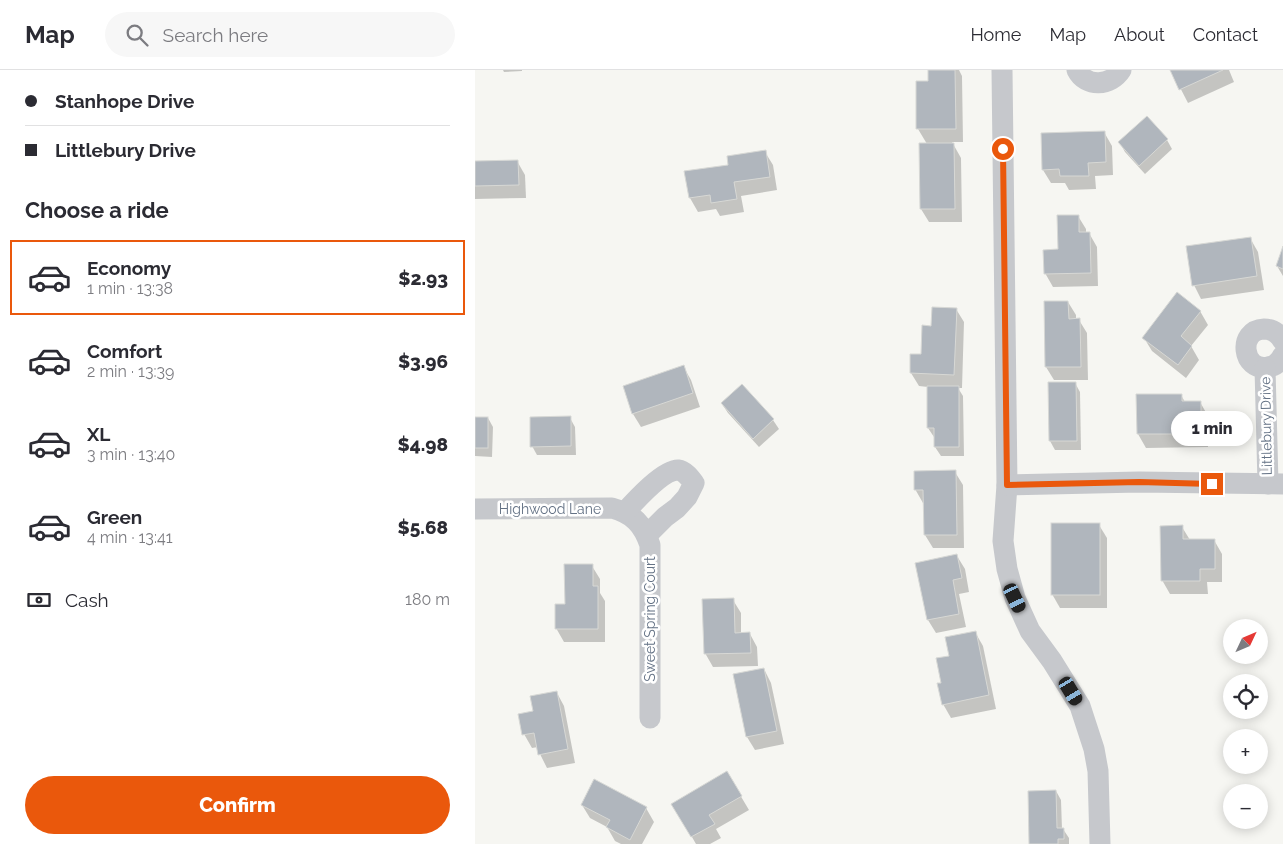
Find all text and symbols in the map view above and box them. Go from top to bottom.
search box [105,12,455,57]
text: Map [25,20,75,49]
icon: search [123,21,151,49]
text: Search here [163,24,268,46]
text: Home [970,24,1021,45]
text: Map [1049,24,1086,45]
text: About [1114,24,1165,45]
text: Contact [1193,24,1258,45]
text: Stanhope Drive [55,90,194,112]
route start [992,138,1014,160]
text: Littlebury Drive [55,139,196,161]
text: Choose a ride [25,197,169,223]
icon: car [27,255,72,300]
text: Economy [87,257,171,279]
text: $2.93 [398,267,448,289]
text: 1 min · 13:38 [87,279,173,298]
icon: car [27,338,72,383]
text: Comfort [87,340,162,362]
text: $3.96 [398,350,448,372]
text: 2 min · 13:39 [87,362,174,381]
street label: Littlebury Drive [1257,377,1275,475]
callout: 1 min [1171,412,1253,446]
text: 1 min [1191,419,1233,438]
icon: car [27,421,72,466]
text: XL [87,423,110,445]
text: $4.98 [398,433,448,455]
text: 3 min · 13:40 [87,445,175,464]
route end [1201,473,1223,495]
street label: Highwood Lane [499,501,601,517]
icon: car [27,504,72,549]
text: Green [87,506,142,528]
text: $5.68 [398,516,448,538]
text: 4 min · 13:41 [87,528,173,547]
street label: Sweet Spring Court [642,556,658,682]
car [1001,581,1028,615]
icon: cash [25,586,53,614]
text: Cash [65,589,109,611]
text: 180 m [405,590,450,609]
north arrow [1223,619,1267,664]
map controls [1223,619,1268,829]
car [1056,674,1085,708]
button: locate [1223,674,1268,719]
button: + [1223,729,1268,774]
button: Confirm [25,776,450,834]
button: − [1223,784,1268,829]

